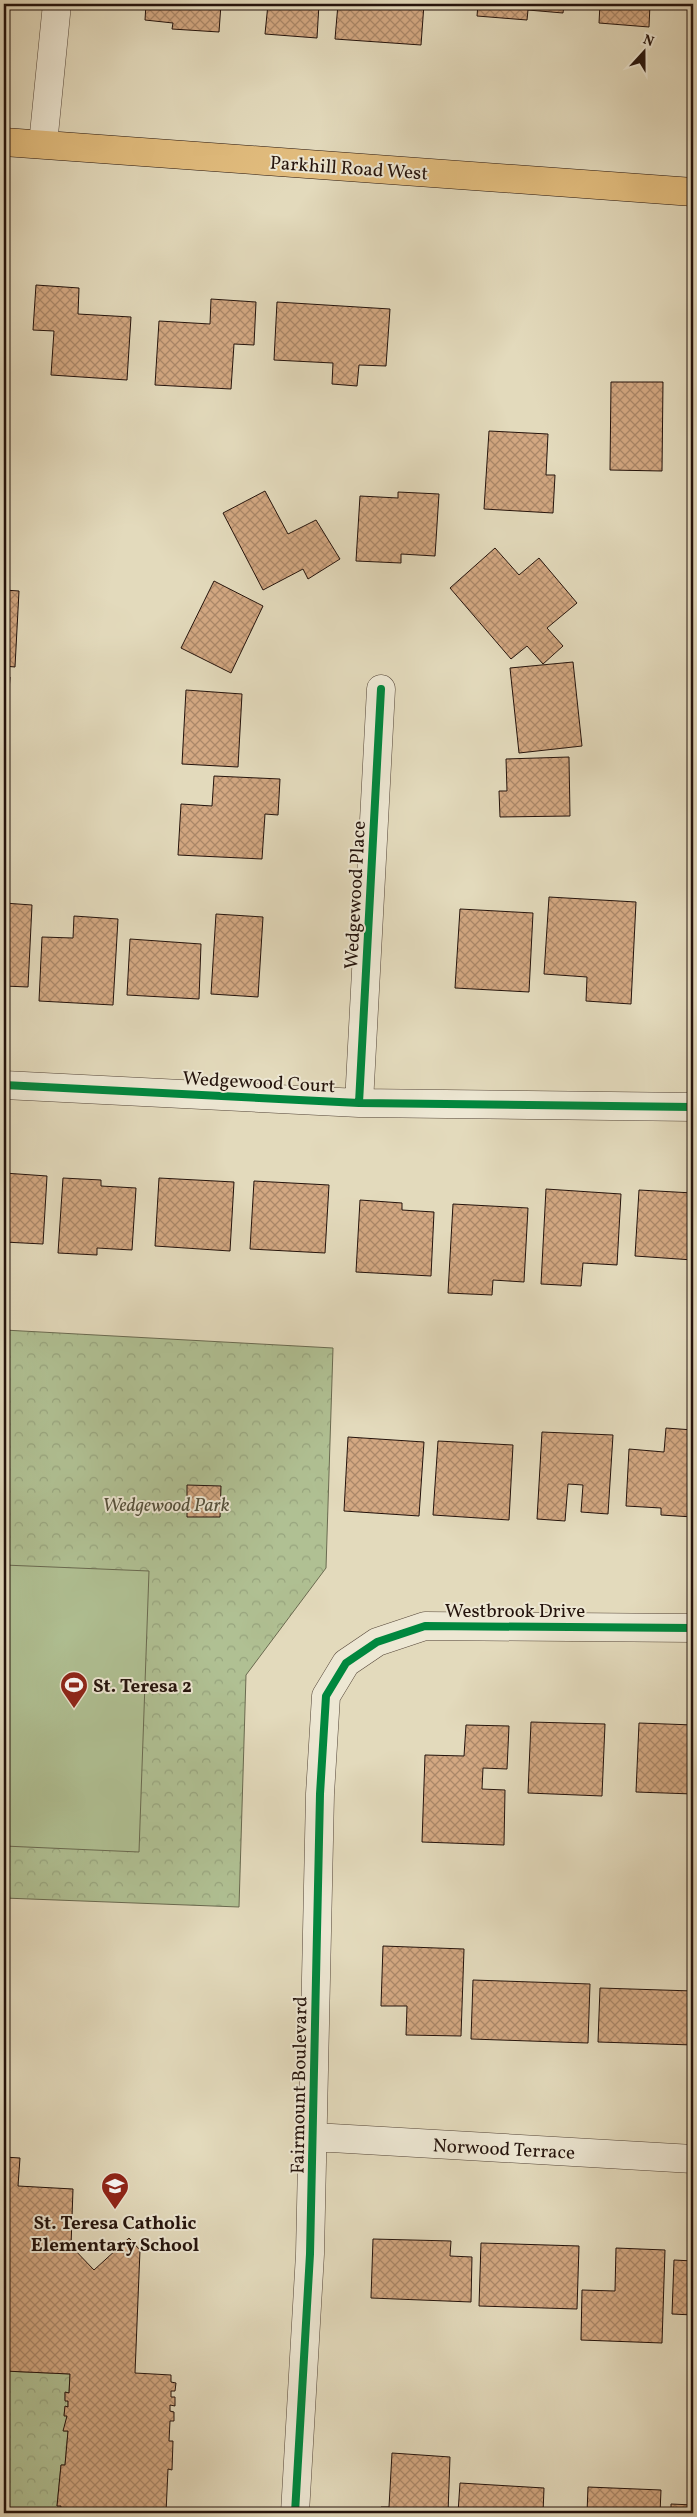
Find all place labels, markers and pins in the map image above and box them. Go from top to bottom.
sports icon: St. Teresa 2 [59,1670,89,1709]
place label: St. Teresa 2 [93,1674,192,1700]
school or university icon: St. Teresa Catholic Elementary School [100,2171,130,2210]
place label: St. Teresa Catholic Elementary School [31,2211,199,2259]

